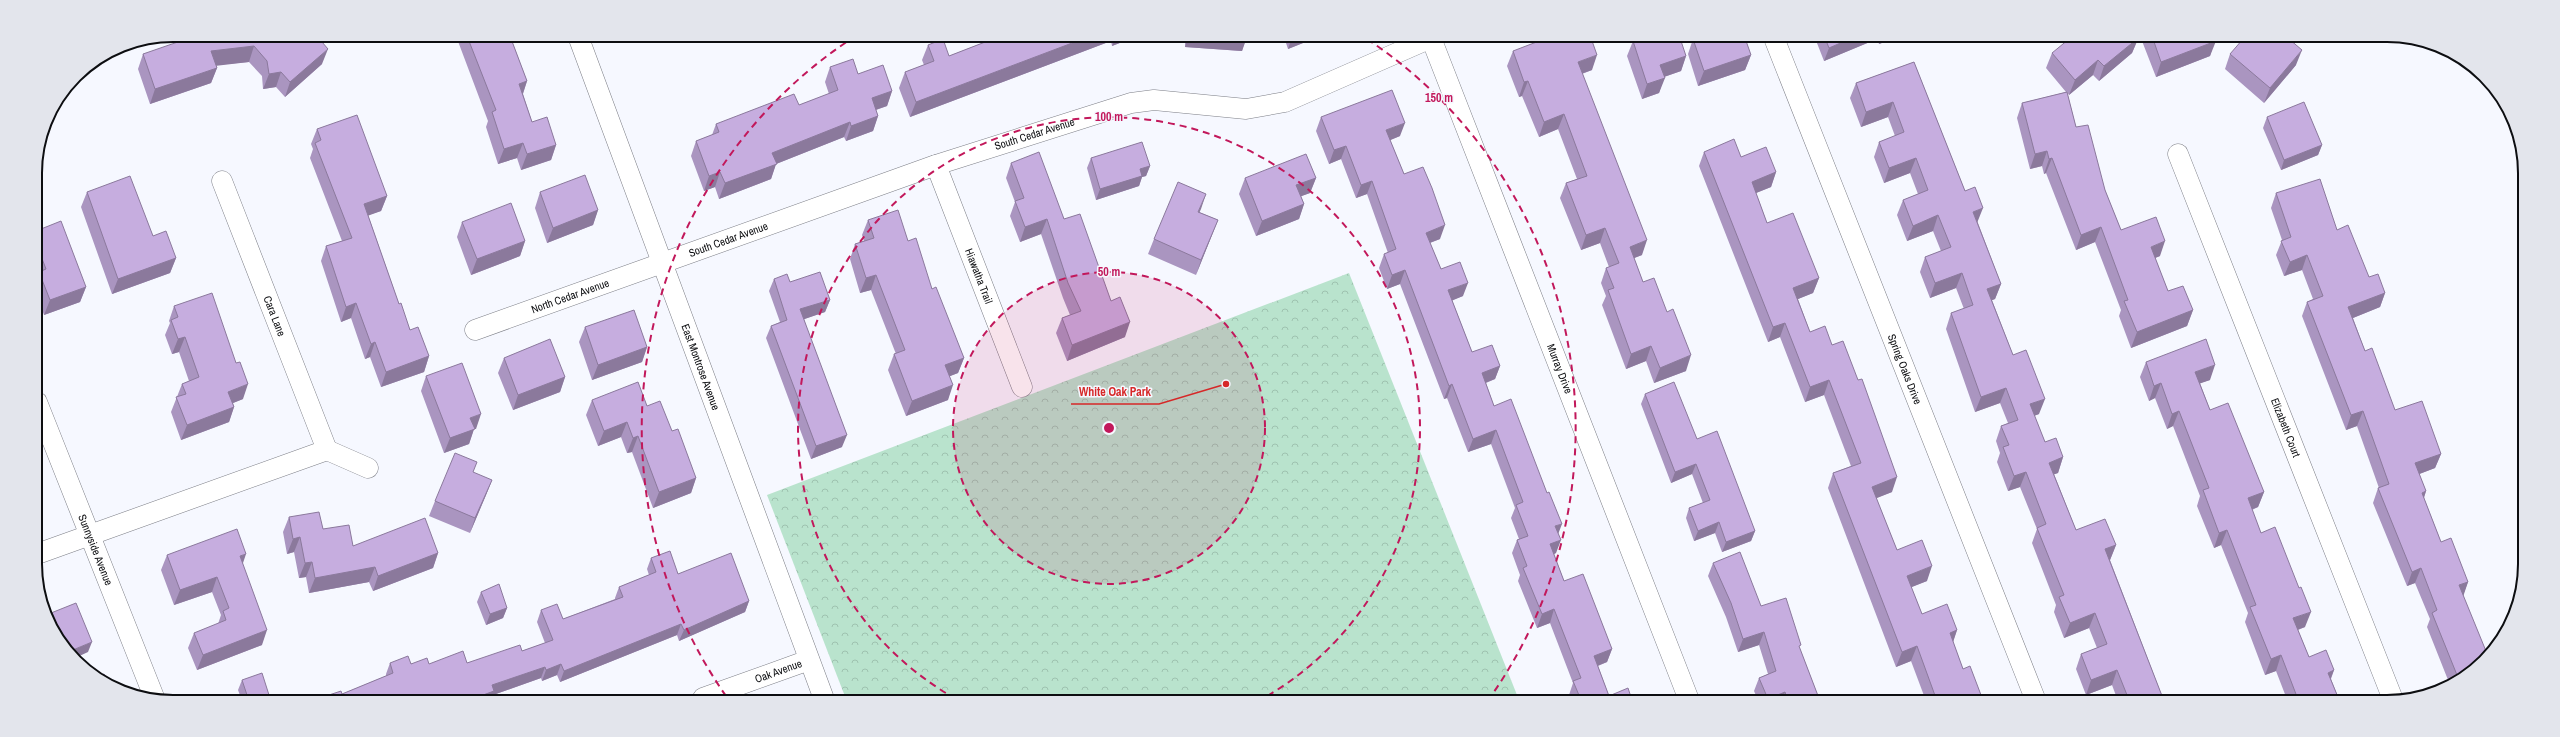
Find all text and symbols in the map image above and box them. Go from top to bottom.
text: 150 m [1425,90,1453,106]
text: 100 m [1095,109,1123,125]
street label: South Cedar Avenue [993,114,1076,153]
street label: South Cedar Avenue [687,219,770,260]
street label: Hiawatha Trail [962,246,996,306]
text: 50 m [1098,264,1120,280]
street label: North Cedar Avenue [529,276,611,316]
street label: Cara Lane [261,294,289,338]
street label: East Montrose Avenue [678,322,723,412]
street label: Spring Oaks Drive [1885,332,1925,406]
street label: Murray Drive [1544,342,1576,396]
callout: White Oak Park [1071,380,1159,404]
text: White Oak Park [1079,384,1152,400]
street label: Elizabeth Court [2268,396,2304,460]
centre of rings [1102,421,1116,435]
street label: Sunnyside Avenue [75,512,116,587]
street label: Oak Avenue [753,656,804,686]

